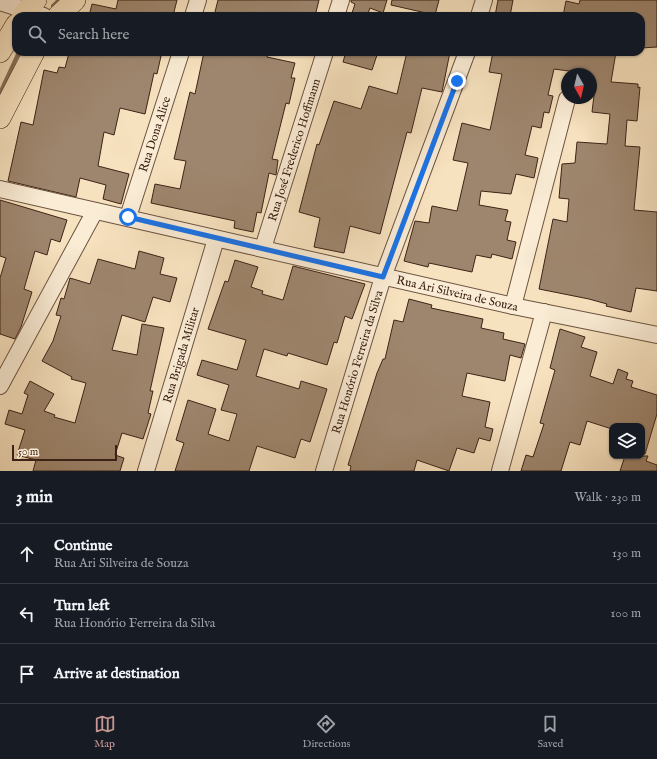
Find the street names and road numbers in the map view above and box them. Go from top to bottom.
street label: Rua José Frederico Hoffmann [265,76,324,223]
street label: Rua Dona Alice [136,94,174,174]
street label: Rua Ari Silveira de Souza [395,273,520,315]
street label: Rua Honório Ferreira da Silva [329,288,387,436]
street label: Rua Brigada Militar [160,305,203,405]

